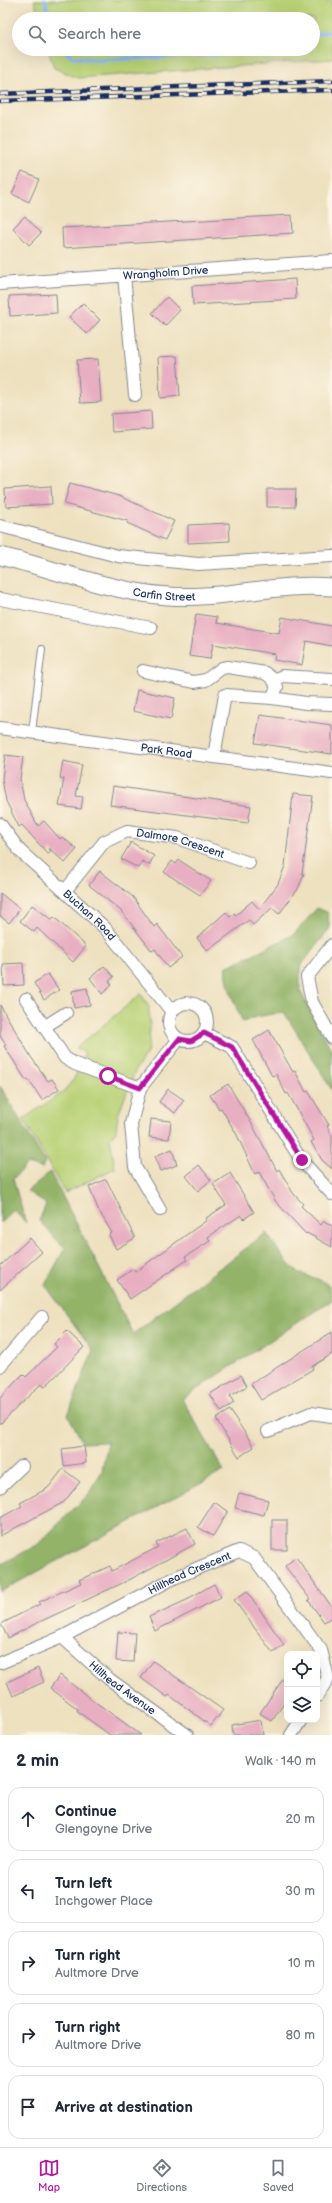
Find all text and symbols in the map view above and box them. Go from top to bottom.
search box [12,12,320,56]
icon: search [26,23,48,45]
text: Search here [58,25,141,44]
street label: Wrangholm Drive [123,264,209,282]
street label: Carfin Street [132,585,196,604]
street label: Park Road [140,741,193,761]
street label: Dalmore Crescent [135,826,227,861]
street label: Buchan Road [60,887,118,943]
route start [99,1067,117,1085]
route end [293,1151,311,1169]
street label: Hillhead Crescent [146,1549,233,1597]
map controls [284,1651,320,1723]
button: locate [284,1651,320,1687]
street label: Hillhead Avenue [86,1658,159,1718]
button: layers [284,1687,320,1723]
text: 2 min [16,1751,59,1771]
text: Walk · 140 m [245,1753,316,1769]
text: Continue [55,1802,117,1821]
icon: ahead [17,1808,39,1830]
text: 20 m [285,1811,315,1827]
text: Glengoyne Drive [55,1821,152,1837]
text: Turn left [55,1874,112,1893]
icon: left [17,1880,39,1902]
text: 30 m [285,1883,315,1899]
text: Inchgower Place [55,1893,153,1909]
text: Turn right [55,1946,120,1965]
icon: right [17,1952,39,1974]
text: 10 m [288,1955,315,1971]
text: Aultmore Drve [55,1965,139,1981]
text: Turn right [55,2018,120,2037]
icon: right [17,2024,39,2046]
text: 80 m [286,2027,315,2043]
text: Aultmore Drive [55,2037,141,2053]
icon: arrive [17,2096,39,2118]
text: Arrive at destination [55,2098,193,2117]
tab: Map [38,2157,60,2194]
tab: Directions [136,2157,187,2194]
tab: Saved [263,2157,294,2194]

